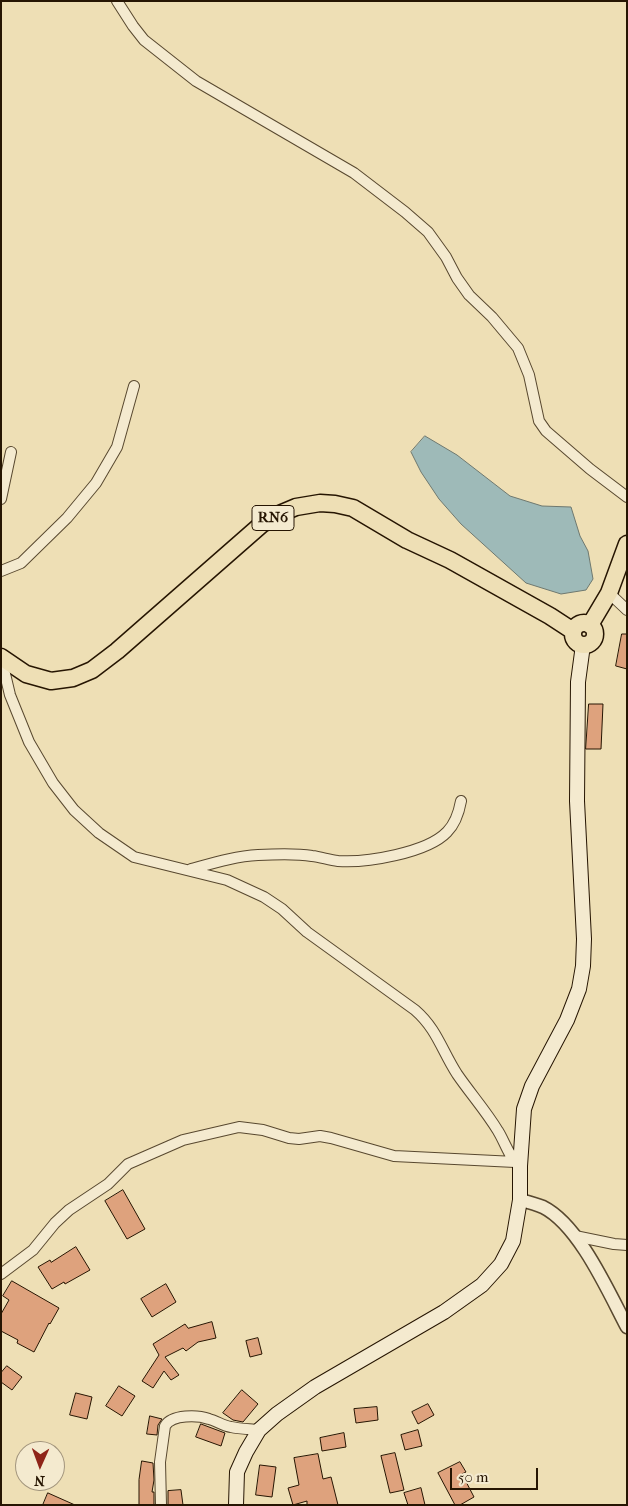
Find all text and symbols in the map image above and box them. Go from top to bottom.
road number: RN6 [252,506,294,530]
north arrow [15,1441,65,1491]
scale bar [453,1458,540,1490]
text: 50 m [458,1468,488,1486]
text: N [34,1472,45,1489]

